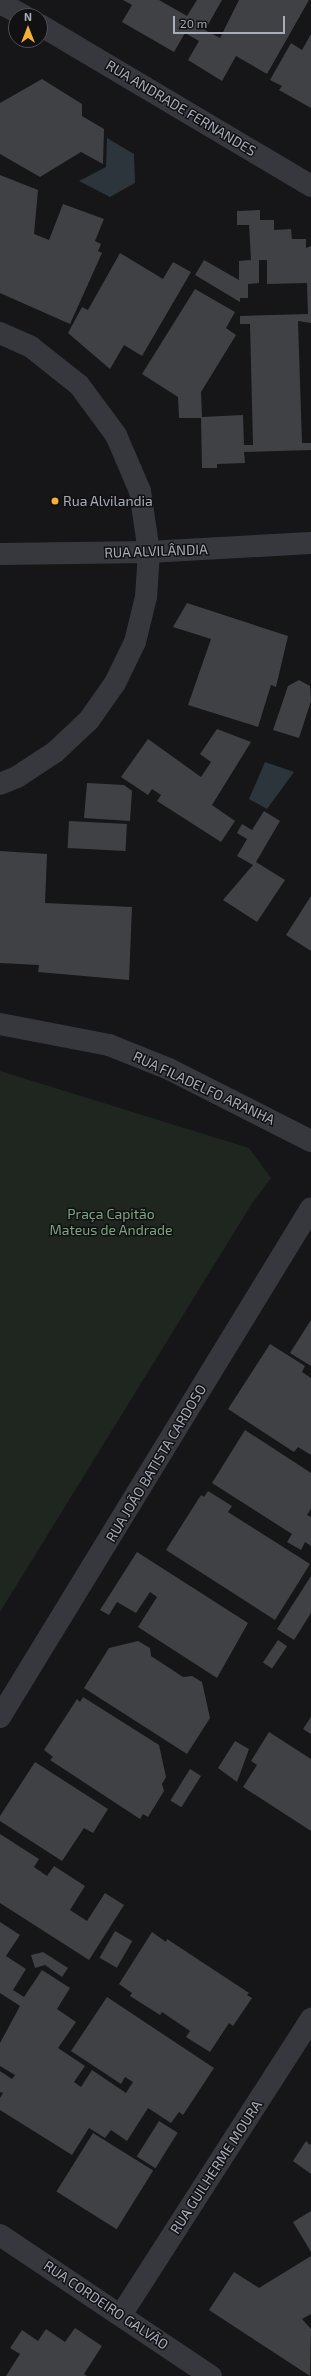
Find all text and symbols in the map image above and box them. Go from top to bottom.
north arrow [8,8,48,48]
scale bar [175,8,287,34]
text: N [24,10,32,23]
text: 20 m [180,16,207,30]
street label: RUA ANDRADE FERNANDES [103,56,259,160]
place label: Rua Alvilandia [63,493,153,509]
marker: Rua Alvilandia [50,496,60,506]
street label: RUA ALVILÂNDIA [104,541,208,561]
street label: RUA FILADELFO ARANHA [130,1048,278,1128]
park label: Praça Capitão Mateus de Andrade [49,1206,173,1238]
street label: RUA JOÃO BATISTA CARDOSO [102,1381,210,1545]
street label: RUA GUILHERME MOURA [166,2097,266,2237]
street label: RUA CORDEIRO GALVÃO [40,2257,172,2353]

